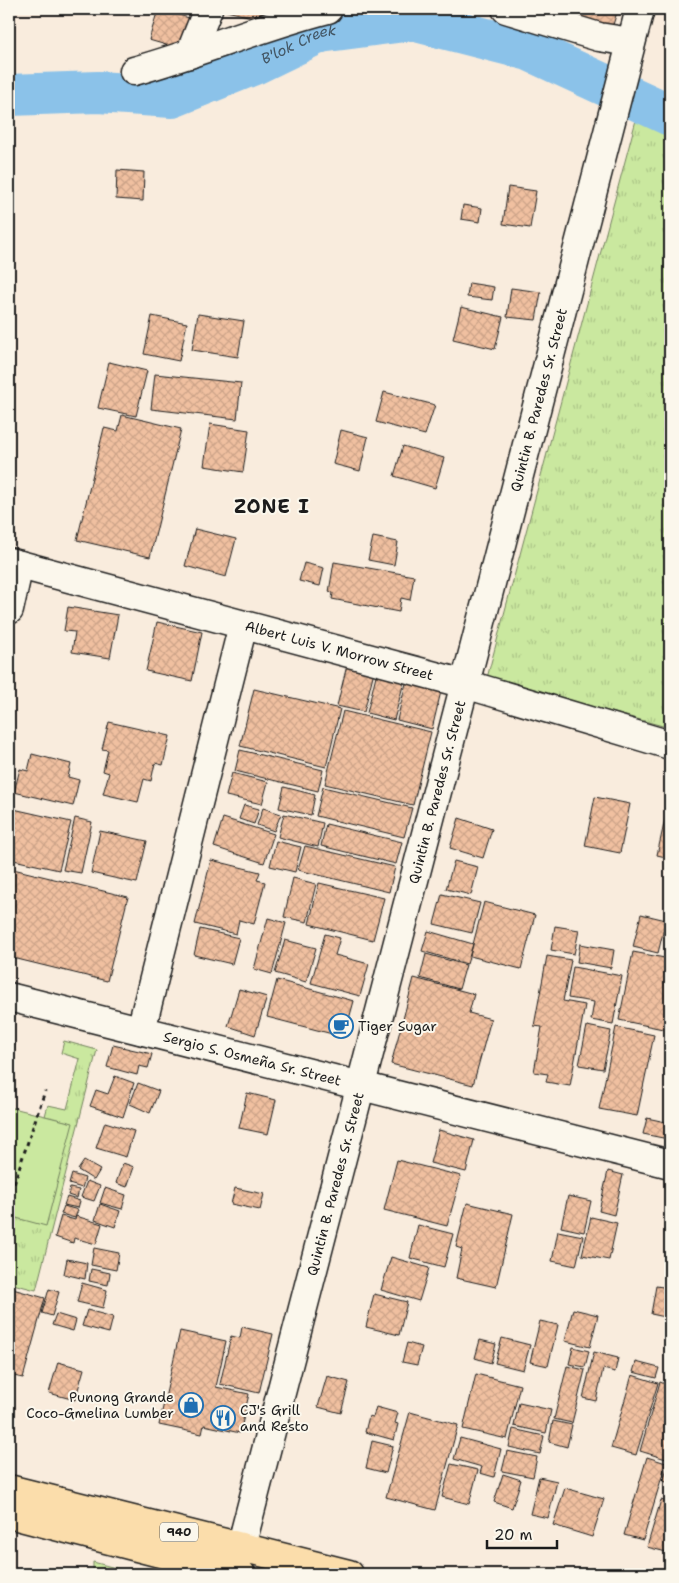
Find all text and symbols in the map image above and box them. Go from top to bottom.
water label: B'lok Creek [258,20,338,69]
street label: Quintin B. Paredes Sr. Street [506,306,571,494]
district label: ZONE I [234,494,310,519]
street label: Albert Luis V. Morrow Street [243,617,436,684]
street label: Quintin B. Paredes Sr. Street [404,698,469,886]
cafe icon: Tiger Sugar [328,1013,354,1039]
place label: Tiger Sugar [358,1017,437,1035]
street label: Sergio S. Osmeña Sr. Street [162,1027,343,1090]
street label: Quintin B. Paredes Sr. Street [303,1090,368,1278]
place label: Punong Grande Coco-Gmelina Lumber [26,1388,174,1422]
shop icon: Punong Grande Coco-Gmelina Lumber [178,1392,204,1418]
place label: CJ's Grill and Resto [240,1401,309,1435]
restaurant icon: CJ's Grill and Resto [210,1405,236,1431]
scale bar [487,1518,556,1550]
road number: 940 [160,1522,198,1541]
text: 20 m [494,1525,533,1545]

